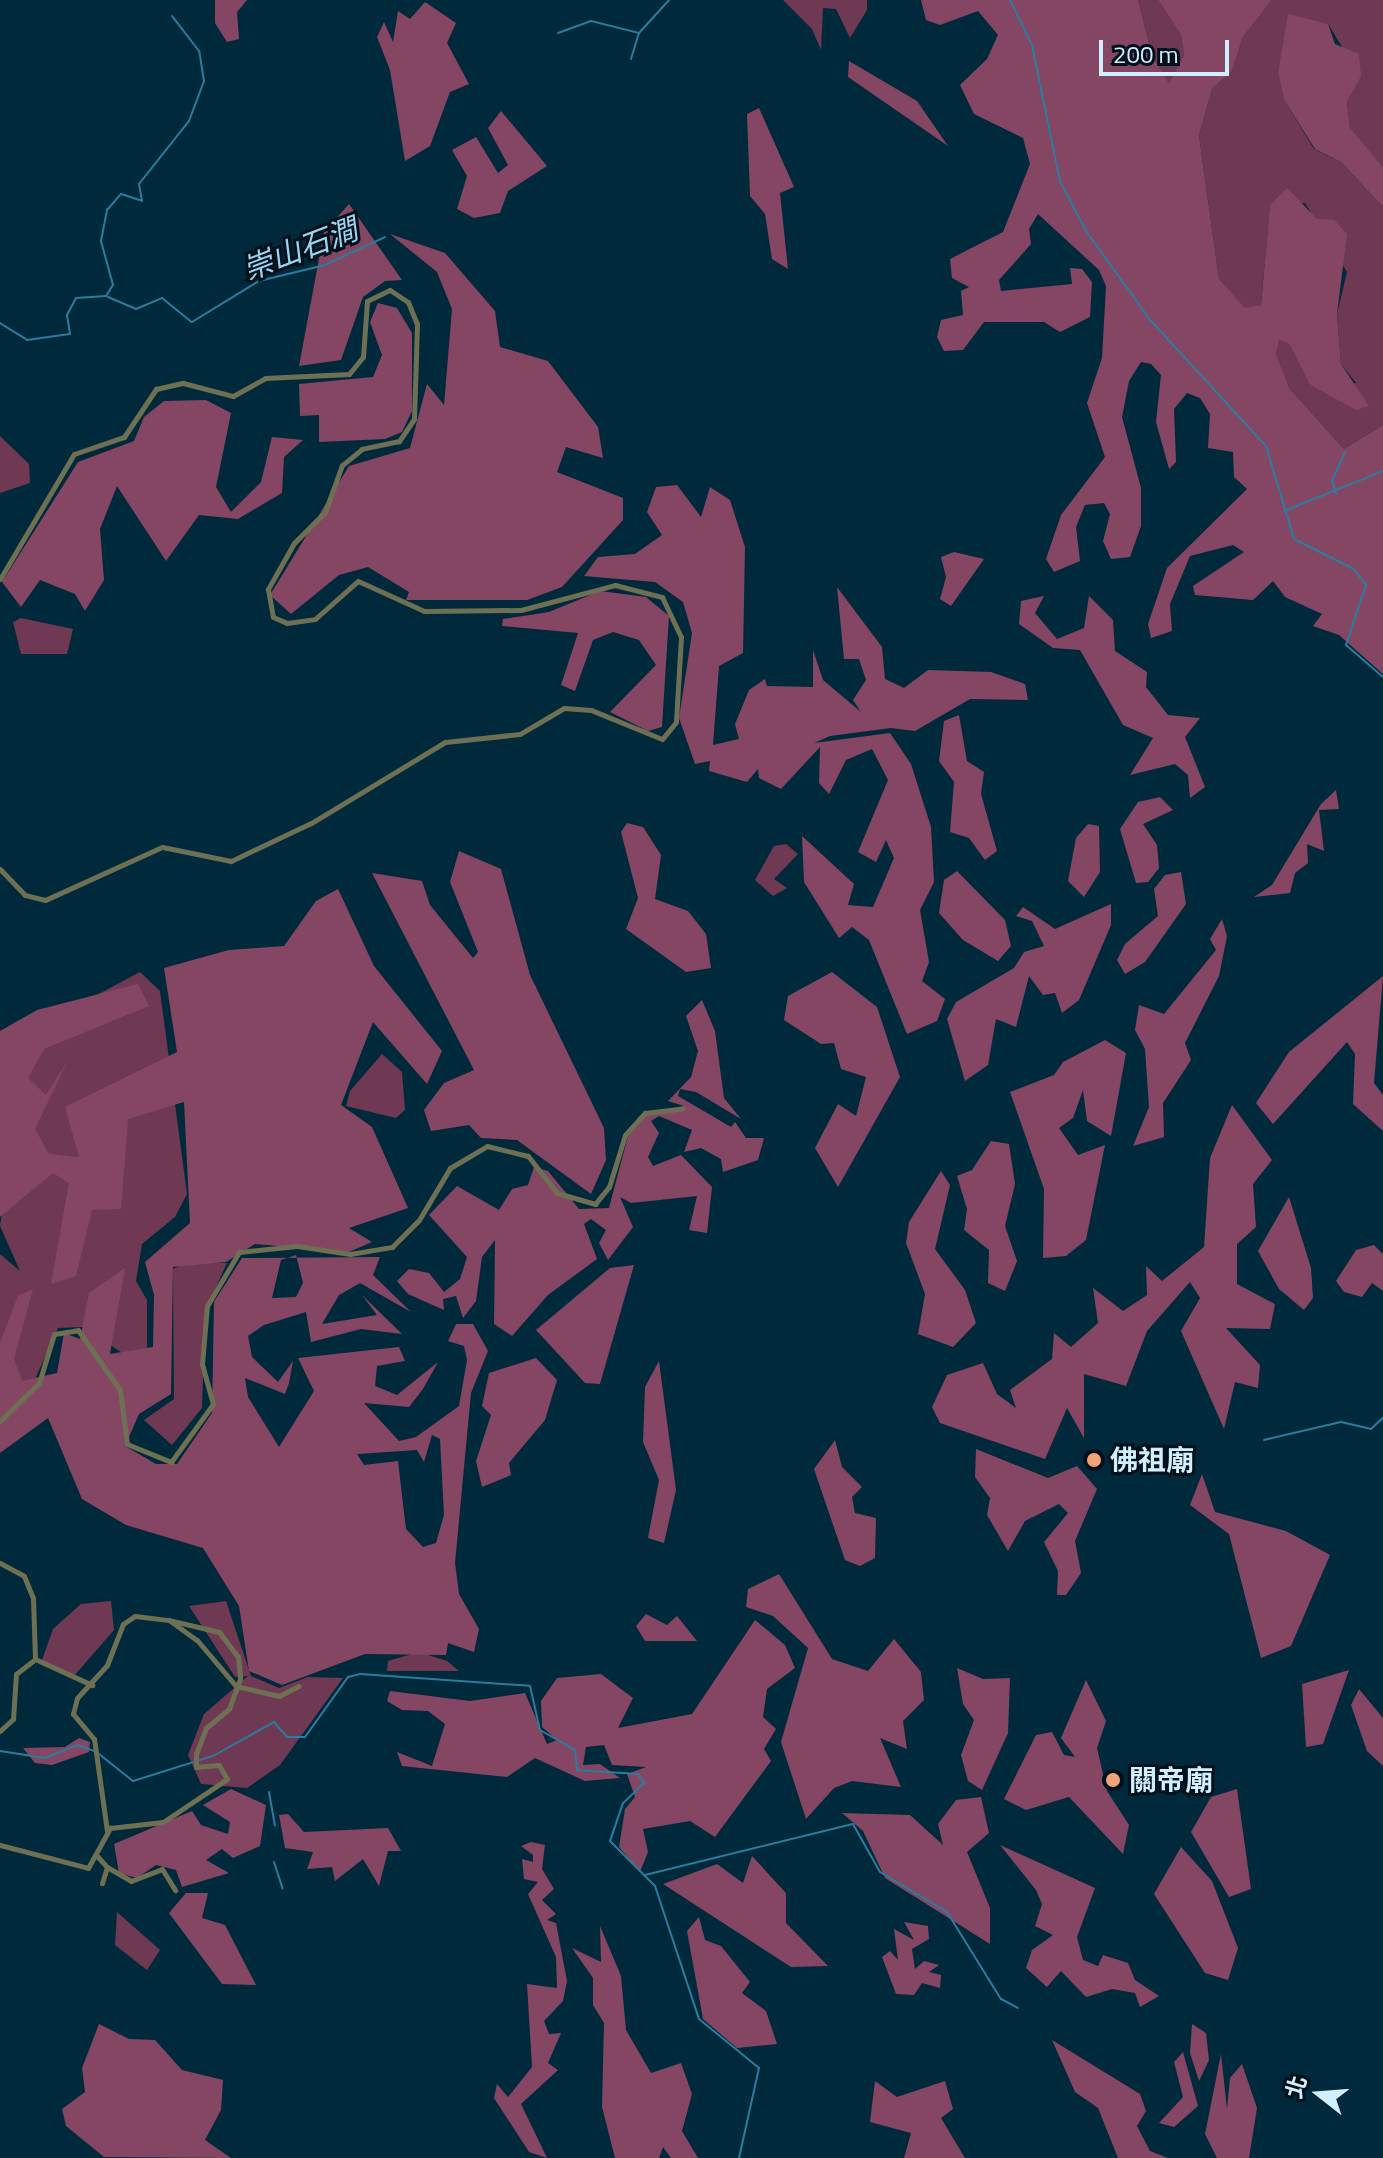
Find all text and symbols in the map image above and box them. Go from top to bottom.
scale bar [1103,24,1233,74]
text: 200 m [1113,36,1179,72]
water label: 崇山石澗 [238,211,362,287]
place label: 佛祖廟 [1110,1443,1194,1477]
marker: 佛祖廟 [1085,1451,1103,1469]
place label: 關帝廟 [1129,1763,1213,1797]
marker: 關帝廟 [1104,1771,1122,1789]
north arrow [1279,2054,1359,2134]
text: 北 [1277,2071,1316,2102]

